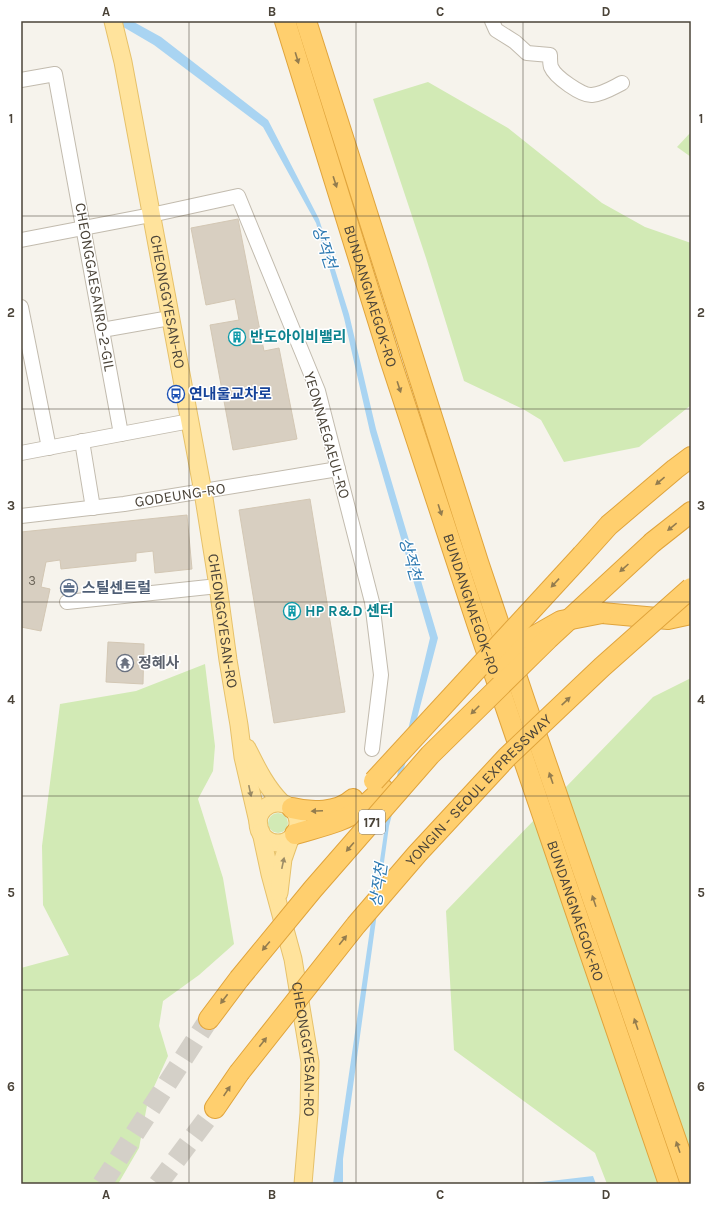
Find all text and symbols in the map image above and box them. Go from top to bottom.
text: A [102,4,110,19]
text: B [268,4,276,19]
text: C [436,4,444,19]
text: D [602,4,611,19]
one-way arrow [294,53,300,65]
text: 1 [9,111,13,126]
text: 1 [699,111,703,126]
one-way arrow [332,177,338,189]
street label: CHEONGGAESANRO-2-GIL [71,201,119,373]
water label: 상적천 [309,223,341,273]
street label: BUNDANGNAEGOK-RO [340,223,401,369]
street label: CHEONGGYESAN-RO [146,233,189,370]
text: 2 [7,305,15,320]
text: 2 [697,305,705,320]
building icon: 반도아이비밸리 [227,327,247,347]
place label: 반도아이비밸리 [250,328,347,346]
street label: YEONNAEGAEUL-RO [300,369,354,501]
one-way arrow [396,381,402,393]
bus stop icon: 연내울교차로 [166,384,186,404]
place label: 연내울교차로 [189,385,272,403]
one-way arrow [655,477,666,486]
street label: GODEUNG-RO [133,479,227,511]
text: 3 [7,498,15,513]
text: 3 [697,498,705,513]
one-way arrow [437,504,443,516]
one-way arrow [667,523,678,532]
street label: BUNDANGNAEGOK-RO [439,531,503,677]
water label: 상적천 [395,535,426,585]
street label: CHEONGGYESAN-RO [204,552,242,690]
one-way arrow [619,564,630,573]
house number: 3 [28,573,36,588]
office icon: 스틸센트럴 [59,578,79,598]
one-way arrow [550,578,560,588]
place label: 스틸센트럴 [82,579,151,597]
building icon: HP R&D 센터 [282,601,302,621]
place label: HP R&D 센터 [305,602,394,620]
temple icon: 정혜사 [115,653,135,673]
place label: 정혜사 [138,654,180,672]
text: 4 [7,692,15,707]
text: 4 [697,692,705,707]
one-way arrow [561,696,571,706]
one-way arrow [470,705,480,715]
street label: YONGIN - SEOUL EXPRESSWAY [402,710,556,870]
one-way arrow [548,772,554,784]
one-way arrow [247,785,253,797]
one-way arrow [311,807,323,814]
road number: 171 [359,810,385,834]
street label: BUNDANGNAEGOK-RO [543,838,608,984]
one-way arrow [345,842,354,852]
one-way arrow [280,857,286,869]
water label: 상적천 [366,860,391,908]
text: 5 [7,885,15,900]
text: 5 [697,885,705,900]
one-way arrow [591,894,597,906]
one-way arrow [339,935,348,946]
one-way arrow [262,941,271,952]
street label: CHEONGGYESAN-RO [288,980,319,1117]
one-way arrow [220,994,228,1005]
one-way arrow [633,1017,639,1029]
one-way arrow [258,1037,267,1048]
text: 6 [7,1079,15,1094]
text: 6 [697,1079,705,1094]
one-way arrow [223,1085,231,1096]
one-way arrow [675,1140,681,1152]
text: A [102,1187,110,1202]
text: B [268,1187,276,1202]
text: C [436,1187,444,1202]
text: D [602,1187,611,1202]

